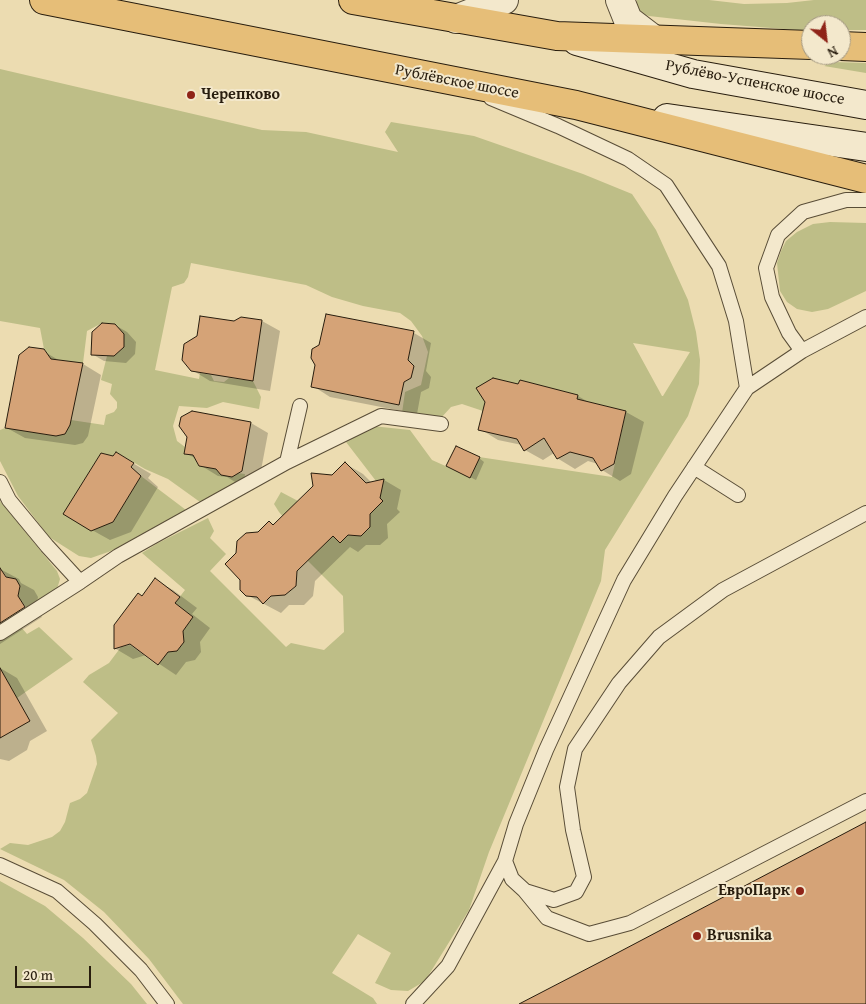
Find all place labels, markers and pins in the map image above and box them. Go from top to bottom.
place label: Черепково [201,85,280,105]
marker: Черепково [185,89,197,101]
place label: ЕвроПарк [718,881,790,901]
marker: ЕвроПарк [794,885,806,897]
place label: Brusnika [707,926,772,946]
marker: Brusnika [691,930,703,942]

